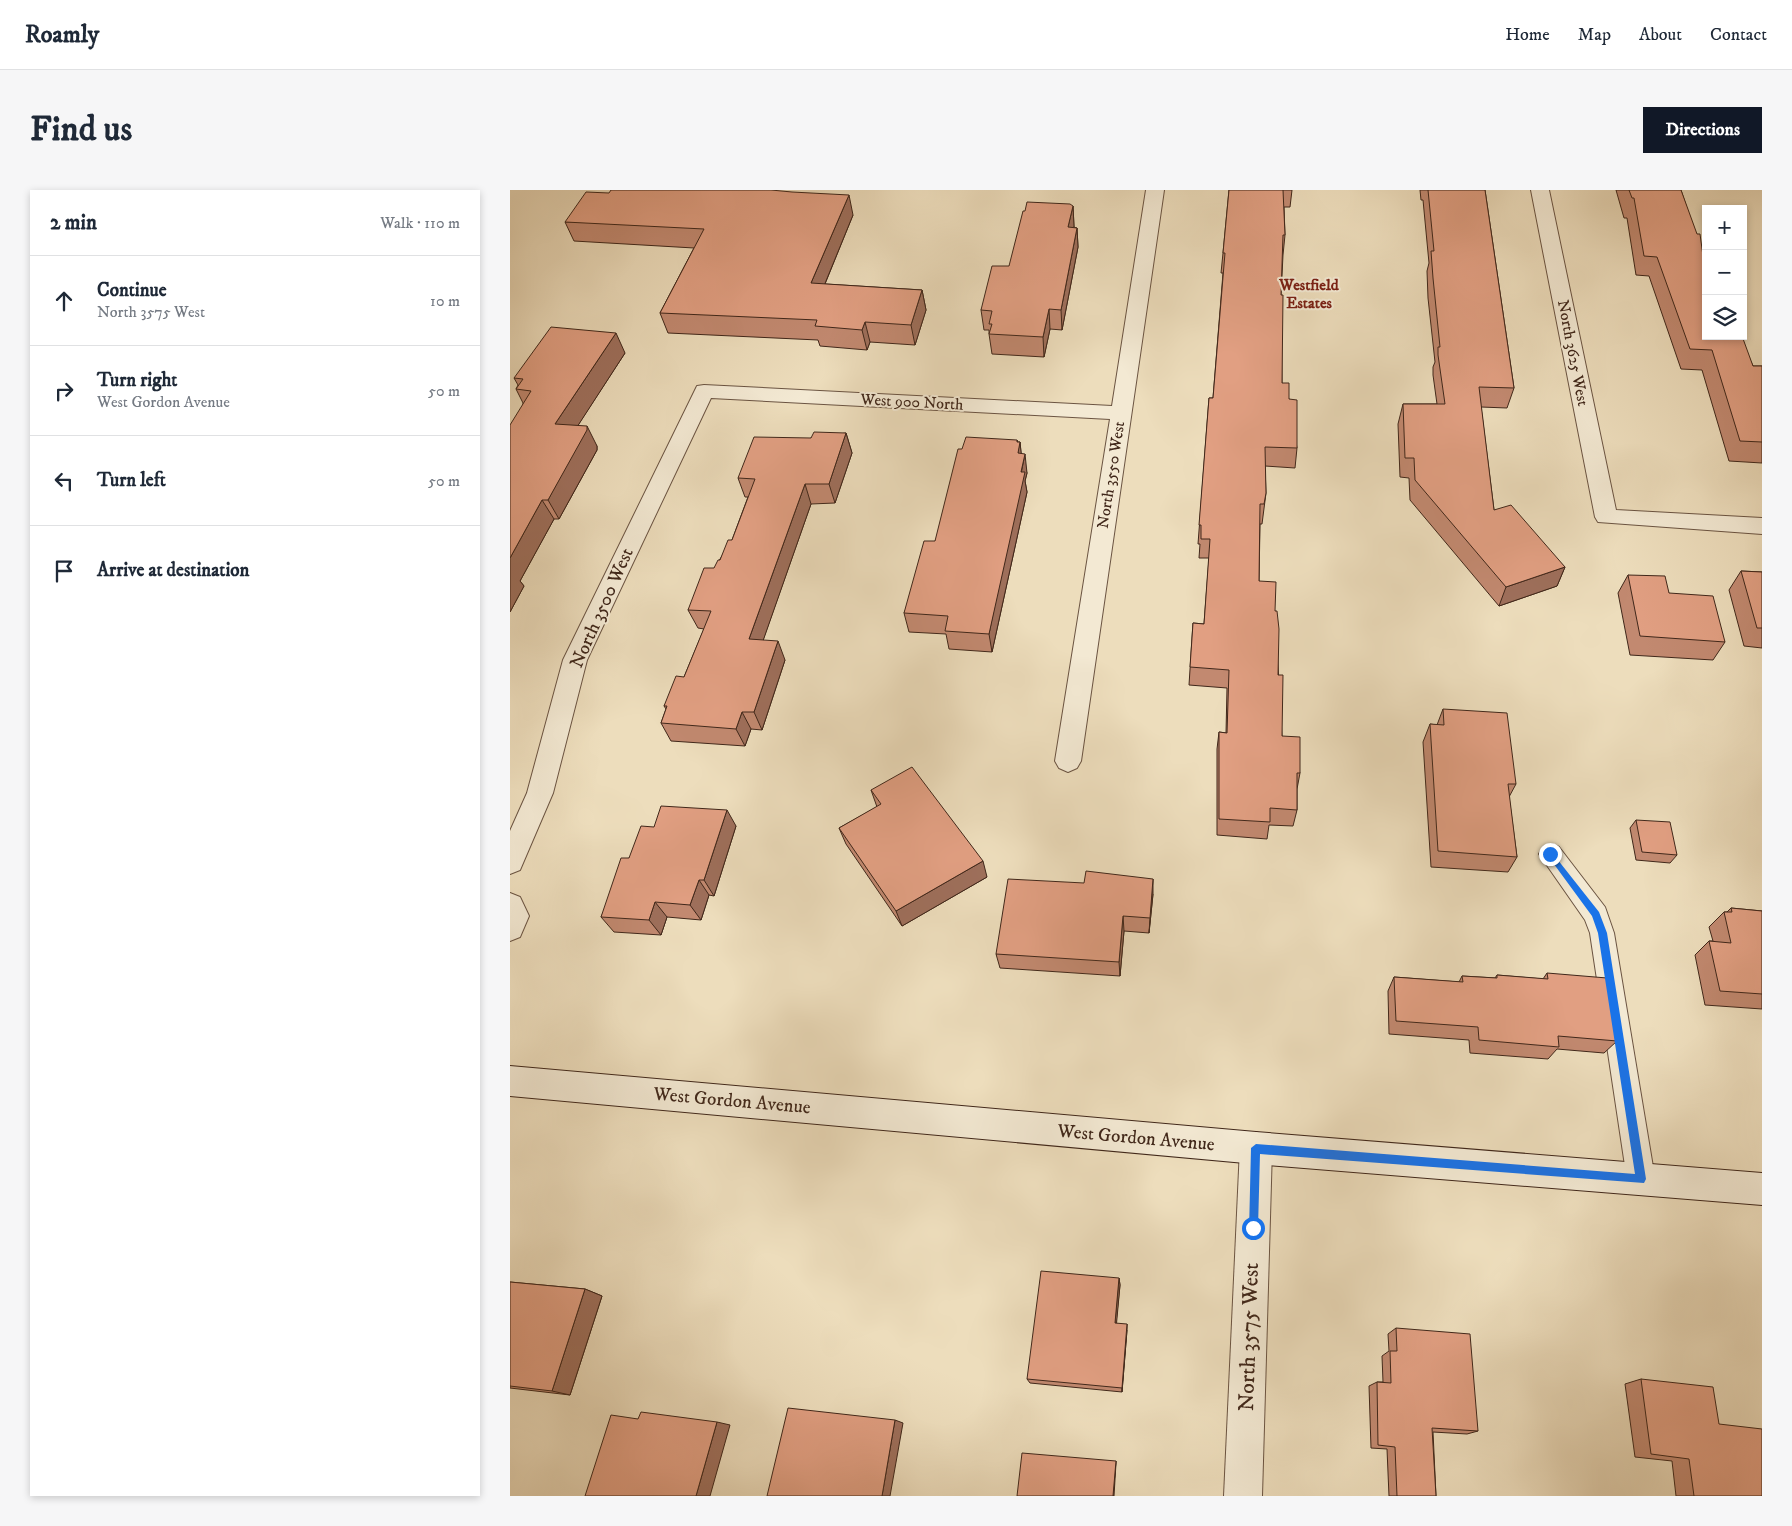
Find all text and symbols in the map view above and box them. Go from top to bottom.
text: Roamly [25,20,99,50]
text: Home [1505,24,1550,46]
text: Map [1578,24,1611,46]
text: About [1639,24,1682,46]
text: Contact [1710,24,1767,46]
button: Directions [1643,107,1762,153]
text: Find us [30,108,132,152]
map controls [1702,205,1747,340]
button: + [1702,205,1747,250]
text: 2 min [50,210,97,236]
text: Walk · 110 m [380,213,460,233]
button: − [1702,250,1747,295]
district label: Westfield Estates [1278,275,1340,313]
text: Continue [97,279,167,302]
icon: ahead [50,287,78,315]
text: 10 m [430,291,460,311]
button: layers [1702,295,1747,340]
street label: North 3625 West [1553,298,1593,408]
text: North 3575 West [97,302,205,322]
text: Turn right [97,369,177,392]
icon: right [50,377,78,405]
text: 50 m [428,381,460,401]
street label: West 900 North [859,389,965,415]
text: West Gordon Avenue [97,392,230,412]
street label: North 3550 West [1093,420,1129,530]
icon: left [50,467,78,495]
text: Turn left [97,469,166,492]
text: 50 m [428,471,460,491]
street label: North 3500 West [565,544,639,672]
icon: arrive [50,557,78,585]
text: Arrive at destination [97,559,249,582]
route end [1539,843,1562,866]
street label: West Gordon Avenue [651,1083,812,1119]
street label: West Gordon Avenue [1055,1120,1216,1156]
route start [1242,1217,1265,1240]
street label: North 3575 West [1233,1262,1265,1412]

